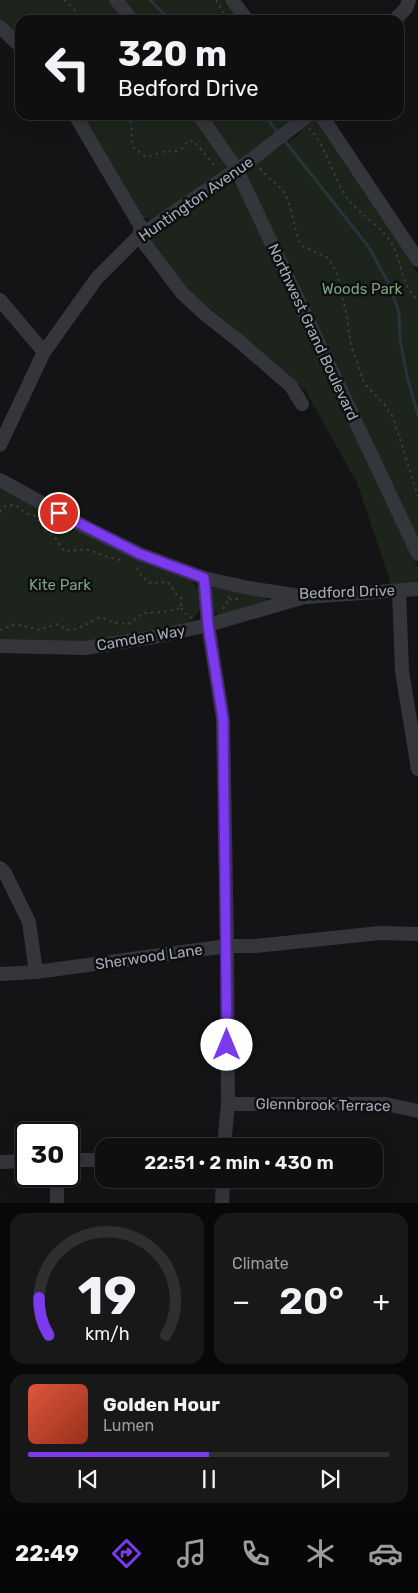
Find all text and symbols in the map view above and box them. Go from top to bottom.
text: 320 m [118,33,227,75]
icon: left [35,35,100,100]
text: Bedford Drive [118,75,259,102]
street label: Huntington Avenue [135,153,257,245]
street label: Northwest Grand Boulevard [264,241,362,423]
park label: Woods Park [322,280,402,298]
pin [38,492,80,534]
icon: arrive [45,499,73,527]
park label: Kite Park [29,576,91,594]
street label: Bedford Drive [299,581,395,603]
street label: Camden Way [95,621,187,655]
street label: Sherwood Lane [94,941,204,973]
position arrow [200,1018,252,1070]
street label: Glennbrook Terrace [255,1095,391,1115]
speed limit sign: 30 [15,1122,80,1187]
text: 22:51 · 2 min · 430 m [144,1151,334,1174]
text: Climate [232,1254,289,1273]
text: 19 [77,1265,137,1327]
text: 20° [279,1278,344,1324]
text: − [232,1285,250,1318]
text: + [373,1285,390,1318]
text: km/h [85,1323,129,1344]
text: Golden Hour [103,1393,220,1416]
text: Lumen [103,1416,154,1435]
icon: previous [74,1465,102,1493]
icon: pause [195,1465,223,1493]
icon: next [316,1465,344,1493]
icon: directions [109,1536,144,1571]
icon: music [174,1536,209,1571]
icon: phone [238,1536,273,1571]
icon: climate [303,1536,338,1571]
icon: car [368,1536,403,1571]
text: 22:49 [15,1540,79,1567]

